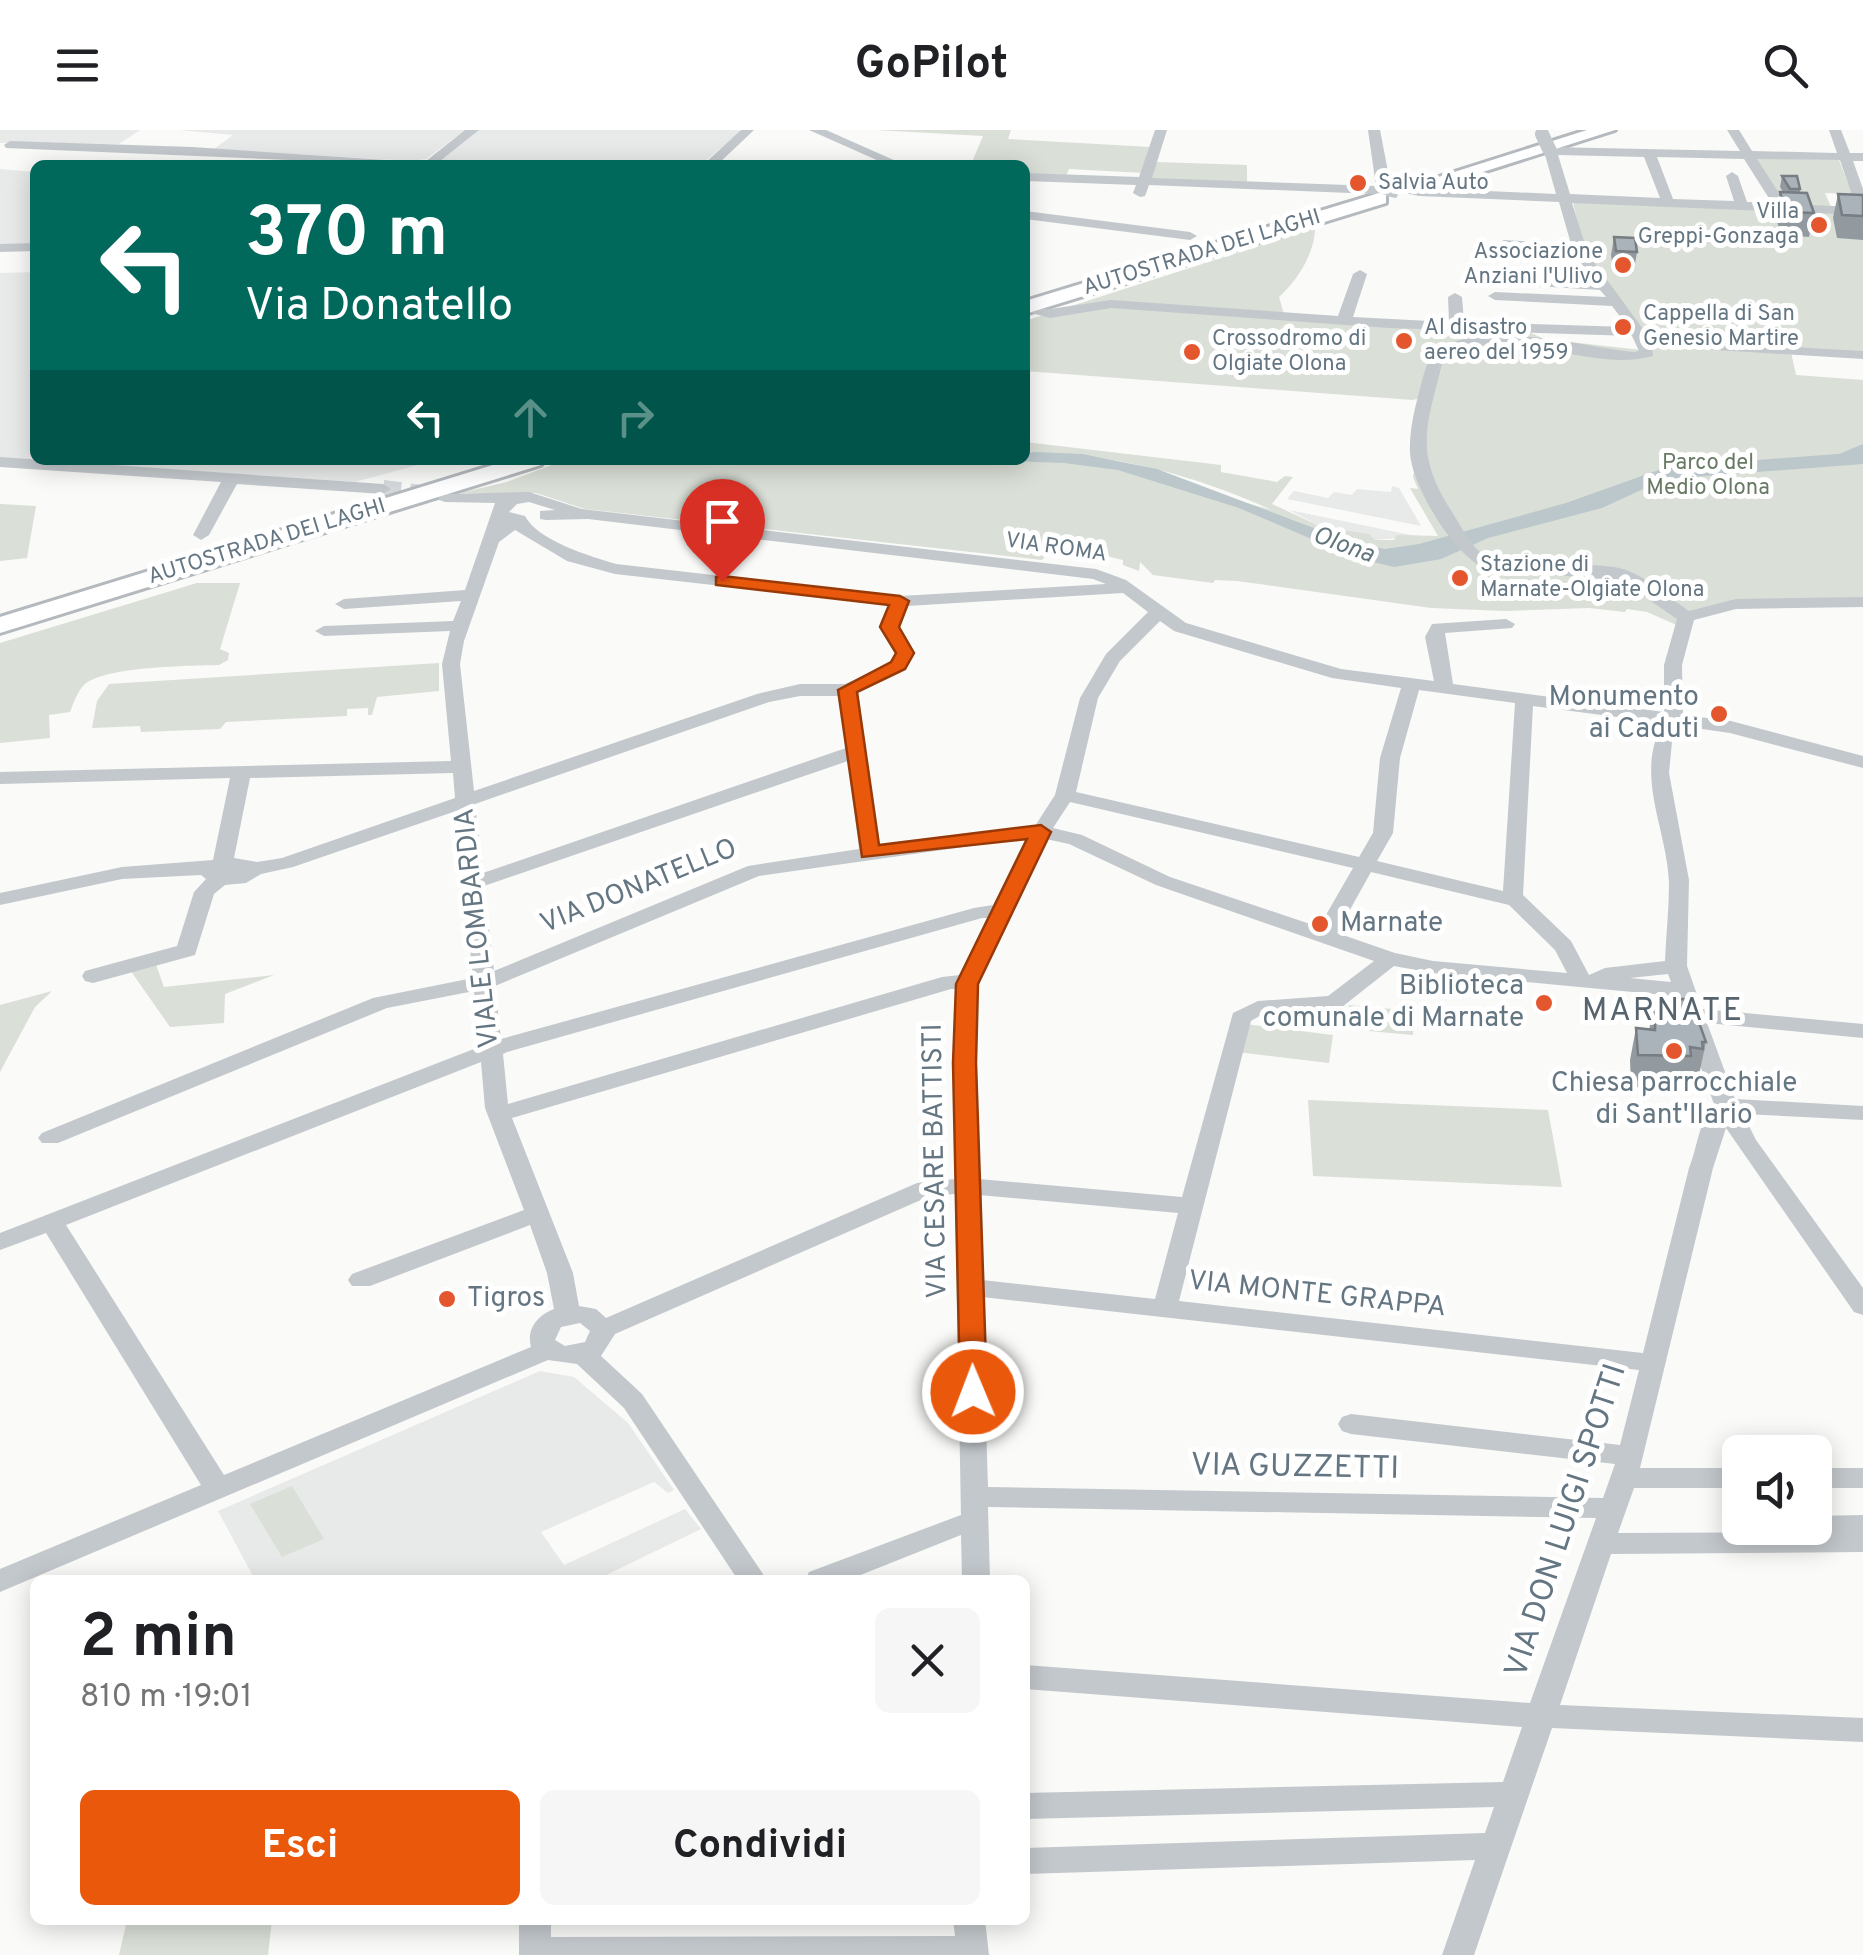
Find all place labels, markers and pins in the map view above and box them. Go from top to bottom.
place label: Salvia Auto [1378,170,1489,197]
marker: Salvia Auto [1347,172,1369,194]
place label: Villa Greppi-Gonzaga [1638,199,1799,251]
marker: Villa Greppi-Gonzaga [1808,214,1830,236]
place label: Associazione Anziani l'Ulivo [1464,239,1603,291]
marker: Associazione Anziani l'Ulivo [1612,254,1634,276]
place label: Cappella di San Genesio Martire [1643,301,1799,353]
place label: Al disastro aereo del 1959 [1424,315,1569,367]
marker: Cappella di San Genesio Martire [1612,316,1634,338]
place label: Crossodromo di Olgiate Olona [1212,326,1366,378]
marker: Al disastro aereo del 1959 [1393,330,1415,352]
marker: Crossodromo di Olgiate Olona [1181,341,1203,363]
pin [680,479,765,582]
place label: Stazione di Marnate-Olgiate Olona [1480,552,1704,604]
marker: Stazione di Marnate-Olgiate Olona [1449,567,1471,589]
place label: Monumento ai Caduti [1548,680,1699,748]
marker: Monumento ai Caduti [1708,703,1730,725]
place label: Marnate [1340,906,1443,942]
marker: Marnate [1309,913,1331,935]
place label: Biblioteca comunale di Marnate [1262,969,1524,1037]
marker: Biblioteca comunale di Marnate [1533,992,1555,1014]
marker: Chiesa parrocchiale di Sant'Ilario [1663,1040,1685,1062]
place label: Chiesa parrocchiale di Sant'Ilario [1551,1066,1797,1134]
place label: Tigros [467,1281,545,1317]
marker: Tigros [436,1288,458,1310]

